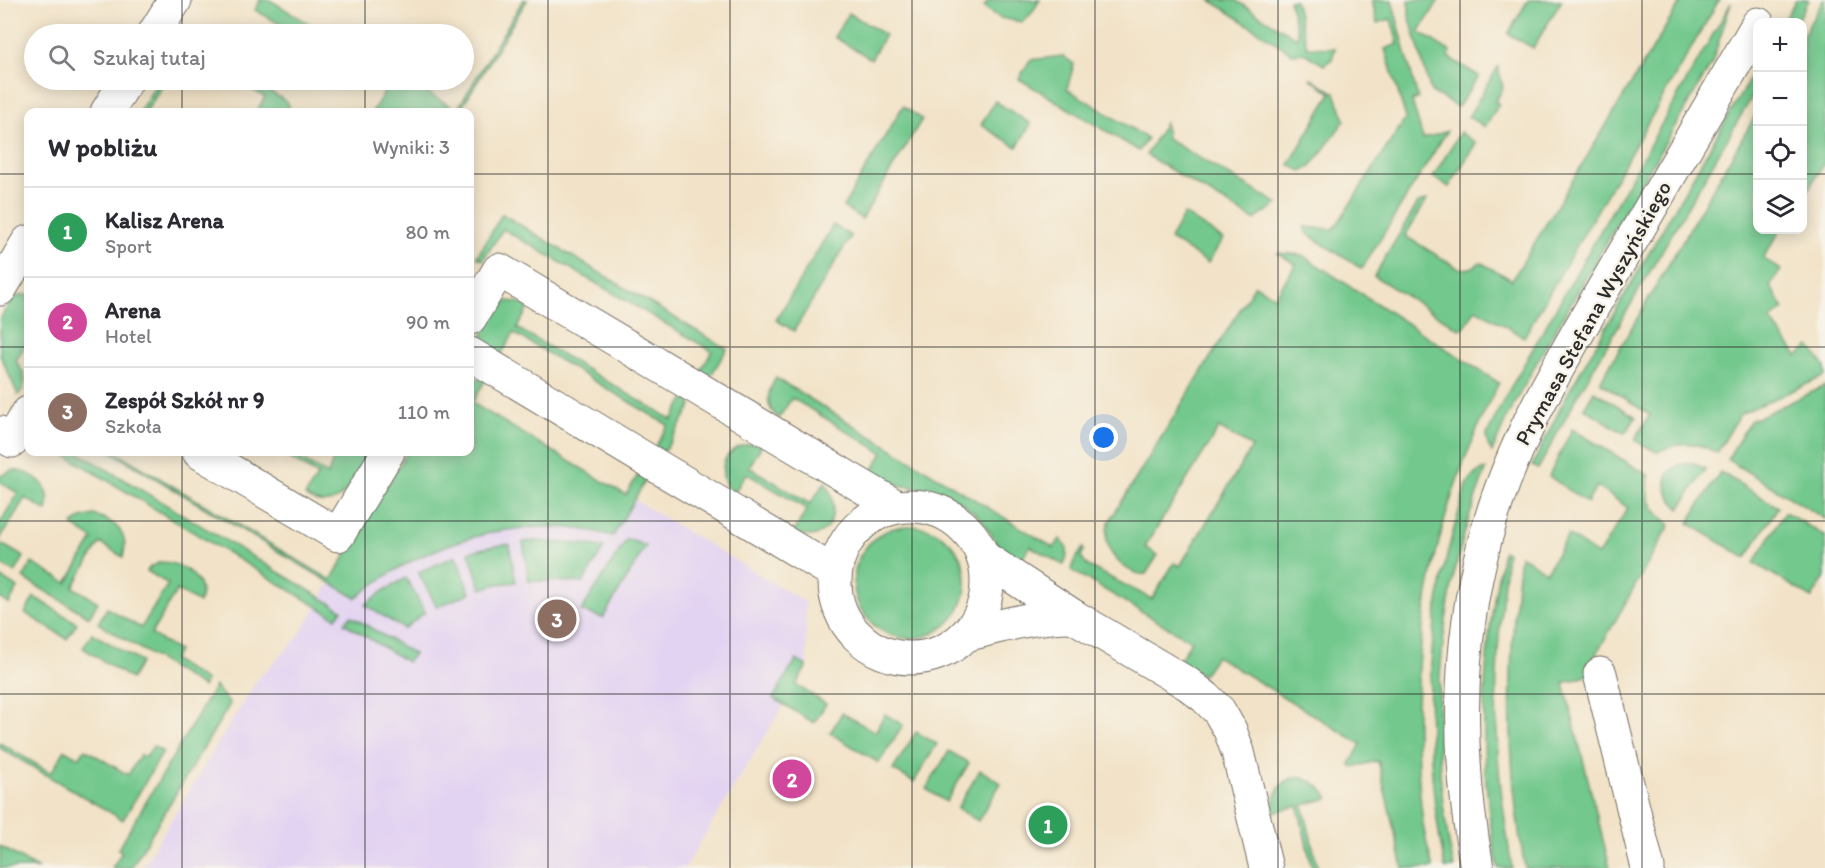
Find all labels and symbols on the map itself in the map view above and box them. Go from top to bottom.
street label: Prymasa Stefana Wyszyńskiego [1509,176,1677,450]
your location [1089,423,1118,452]
pin: 3 [538,596,576,642]
pin: 2 [772,756,812,802]
pin: 1 [1028,802,1068,848]

